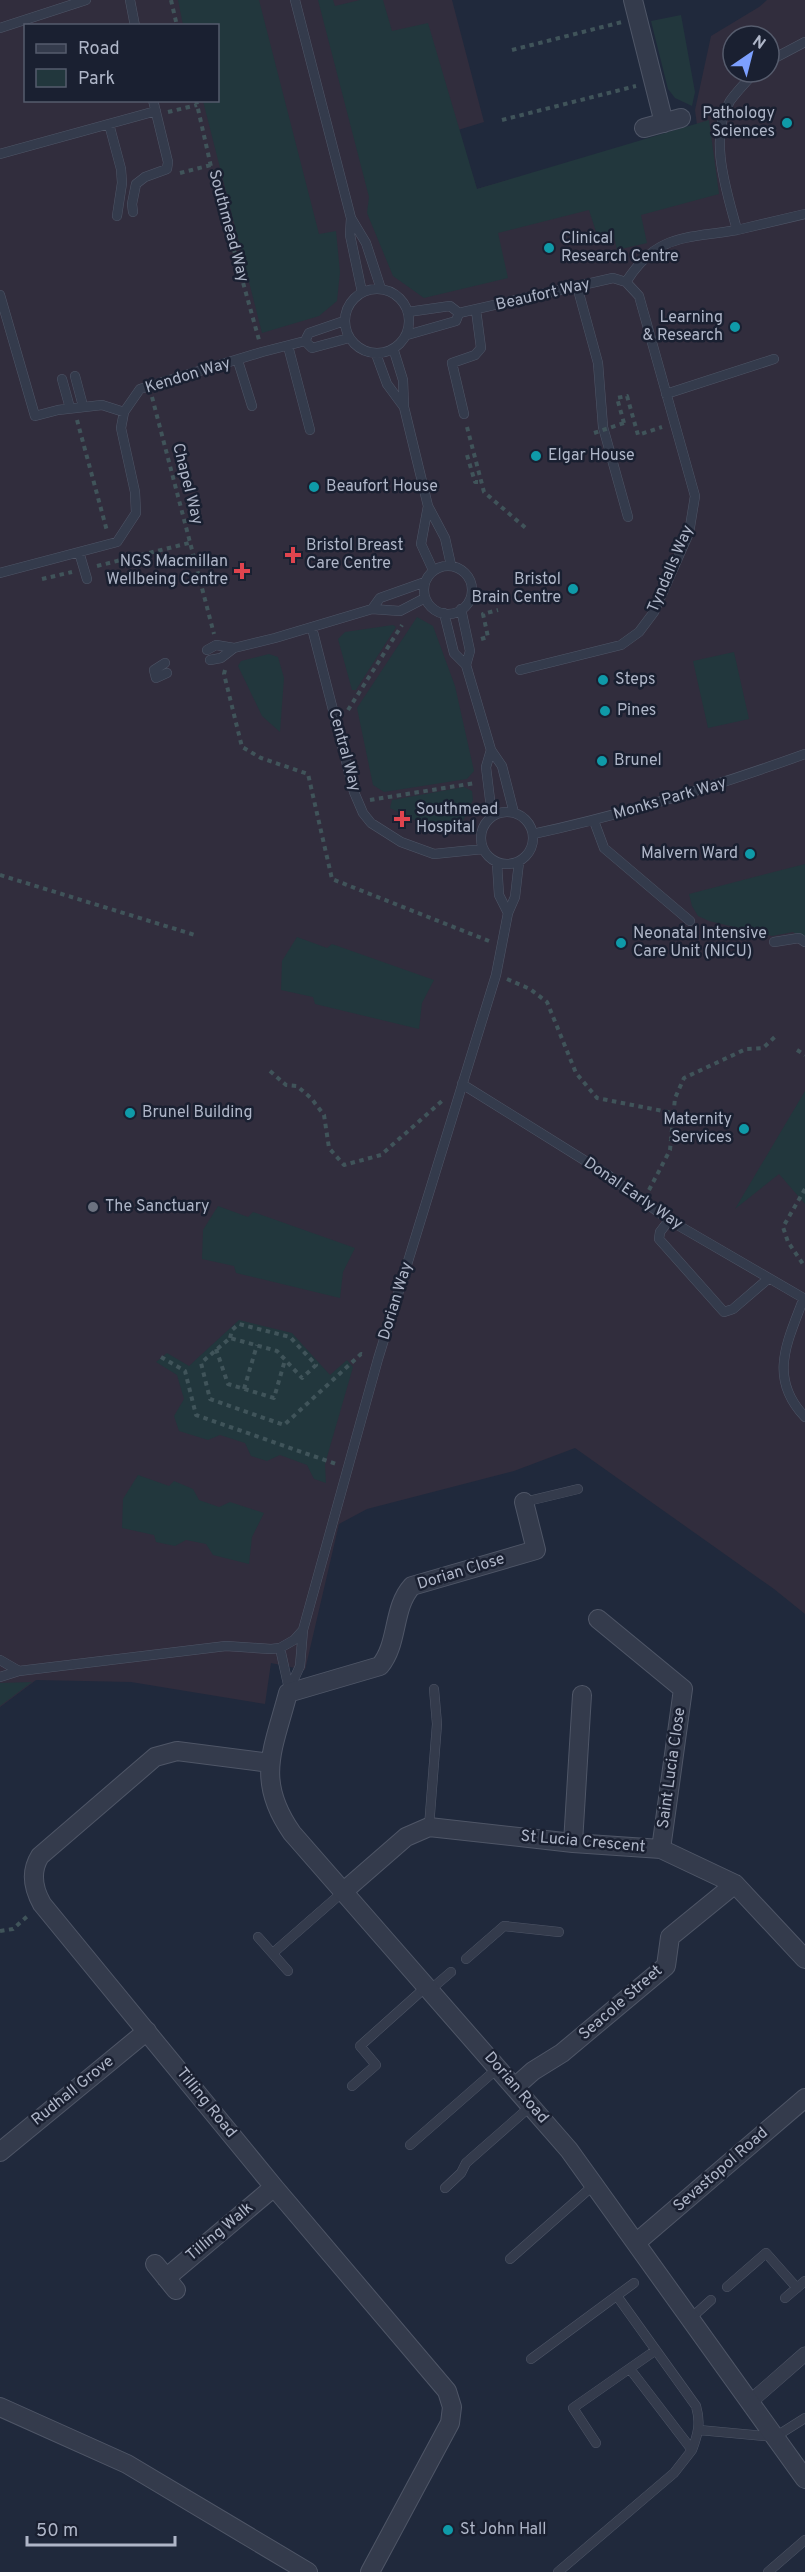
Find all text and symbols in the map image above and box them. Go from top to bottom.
legend [24,24,219,102]
north arrow [721,24,781,84]
text: N [748,32,769,55]
text: Road [78,38,120,61]
text: Park [78,68,115,91]
place label: Pathology Sciences [702,104,775,142]
marker: Pathology Sciences [780,116,794,130]
street label: Southmead Way [203,168,253,284]
place label: Clinical Research Centre [561,229,679,267]
marker: Clinical Research Centre [542,241,556,255]
street label: Beaufort Way [494,274,592,316]
place label: Learning & Research [642,308,723,346]
marker: Learning & Research [728,320,742,334]
street label: Kendon Way [143,354,233,398]
street label: Chapel Way [167,441,207,527]
place label: Elgar House [548,446,635,466]
marker: Elgar House [529,449,543,463]
place label: Beaufort House [326,477,438,497]
marker: Beaufort House [307,480,321,494]
street label: Tyndalls Way [644,522,698,616]
place label: Bristol Breast Care Centre [306,536,404,574]
marker: Bristol Breast Care Centre [284,546,302,564]
place label: NGS Macmillan Wellbeing Centre [106,552,228,590]
marker: NGS Macmillan Wellbeing Centre [233,562,251,580]
place label: Bristol Brain Centre [472,570,561,608]
marker: Bristol Brain Centre [566,582,580,596]
place label: Steps [615,670,655,690]
marker: Steps [596,673,610,687]
place label: Pines [617,701,656,721]
marker: Pines [598,704,612,718]
street label: Central Way [323,706,365,794]
place label: Brunel [614,751,662,771]
marker: Brunel [595,754,609,768]
street label: Monks Park Way [611,773,729,825]
place label: Southmead Hospital [416,800,498,838]
marker: Southmead Hospital [393,810,411,828]
place label: Malvern Ward [641,844,738,864]
marker: Malvern Ward [743,847,757,861]
place label: Neonatal Intensive Care Unit (NICU) [633,924,767,962]
marker: Neonatal Intensive Care Unit (NICU) [614,936,628,950]
place label: Brunel Building [142,1103,253,1123]
marker: Brunel Building [123,1106,137,1120]
place label: Maternity Services [663,1110,732,1148]
marker: Maternity Services [737,1122,751,1136]
street label: Donal Early Way [580,1153,686,1235]
place label: The Sanctuary [105,1197,209,1217]
marker: The Sanctuary [86,1200,100,1214]
street label: Dorian Way [375,1259,417,1343]
street label: Dorian Close [415,1549,507,1595]
street label: Saint Lucia Close [654,1706,690,1830]
street label: St Lucia Crescent [520,1827,646,1857]
street label: Seacole Street [575,1961,667,2045]
street label: Dorian Road [480,2048,552,2128]
street label: Rudhall Grove [28,2052,118,2130]
street label: Tilling Road [172,2064,240,2142]
street label: Sevastopol Road [669,2123,773,2217]
street label: Tilling Walk [182,2198,258,2266]
scale bar [27,2509,176,2547]
text: 50 m [36,2520,78,2543]
place label: St John Hall [460,2520,546,2540]
marker: St John Hall [441,2523,455,2537]

